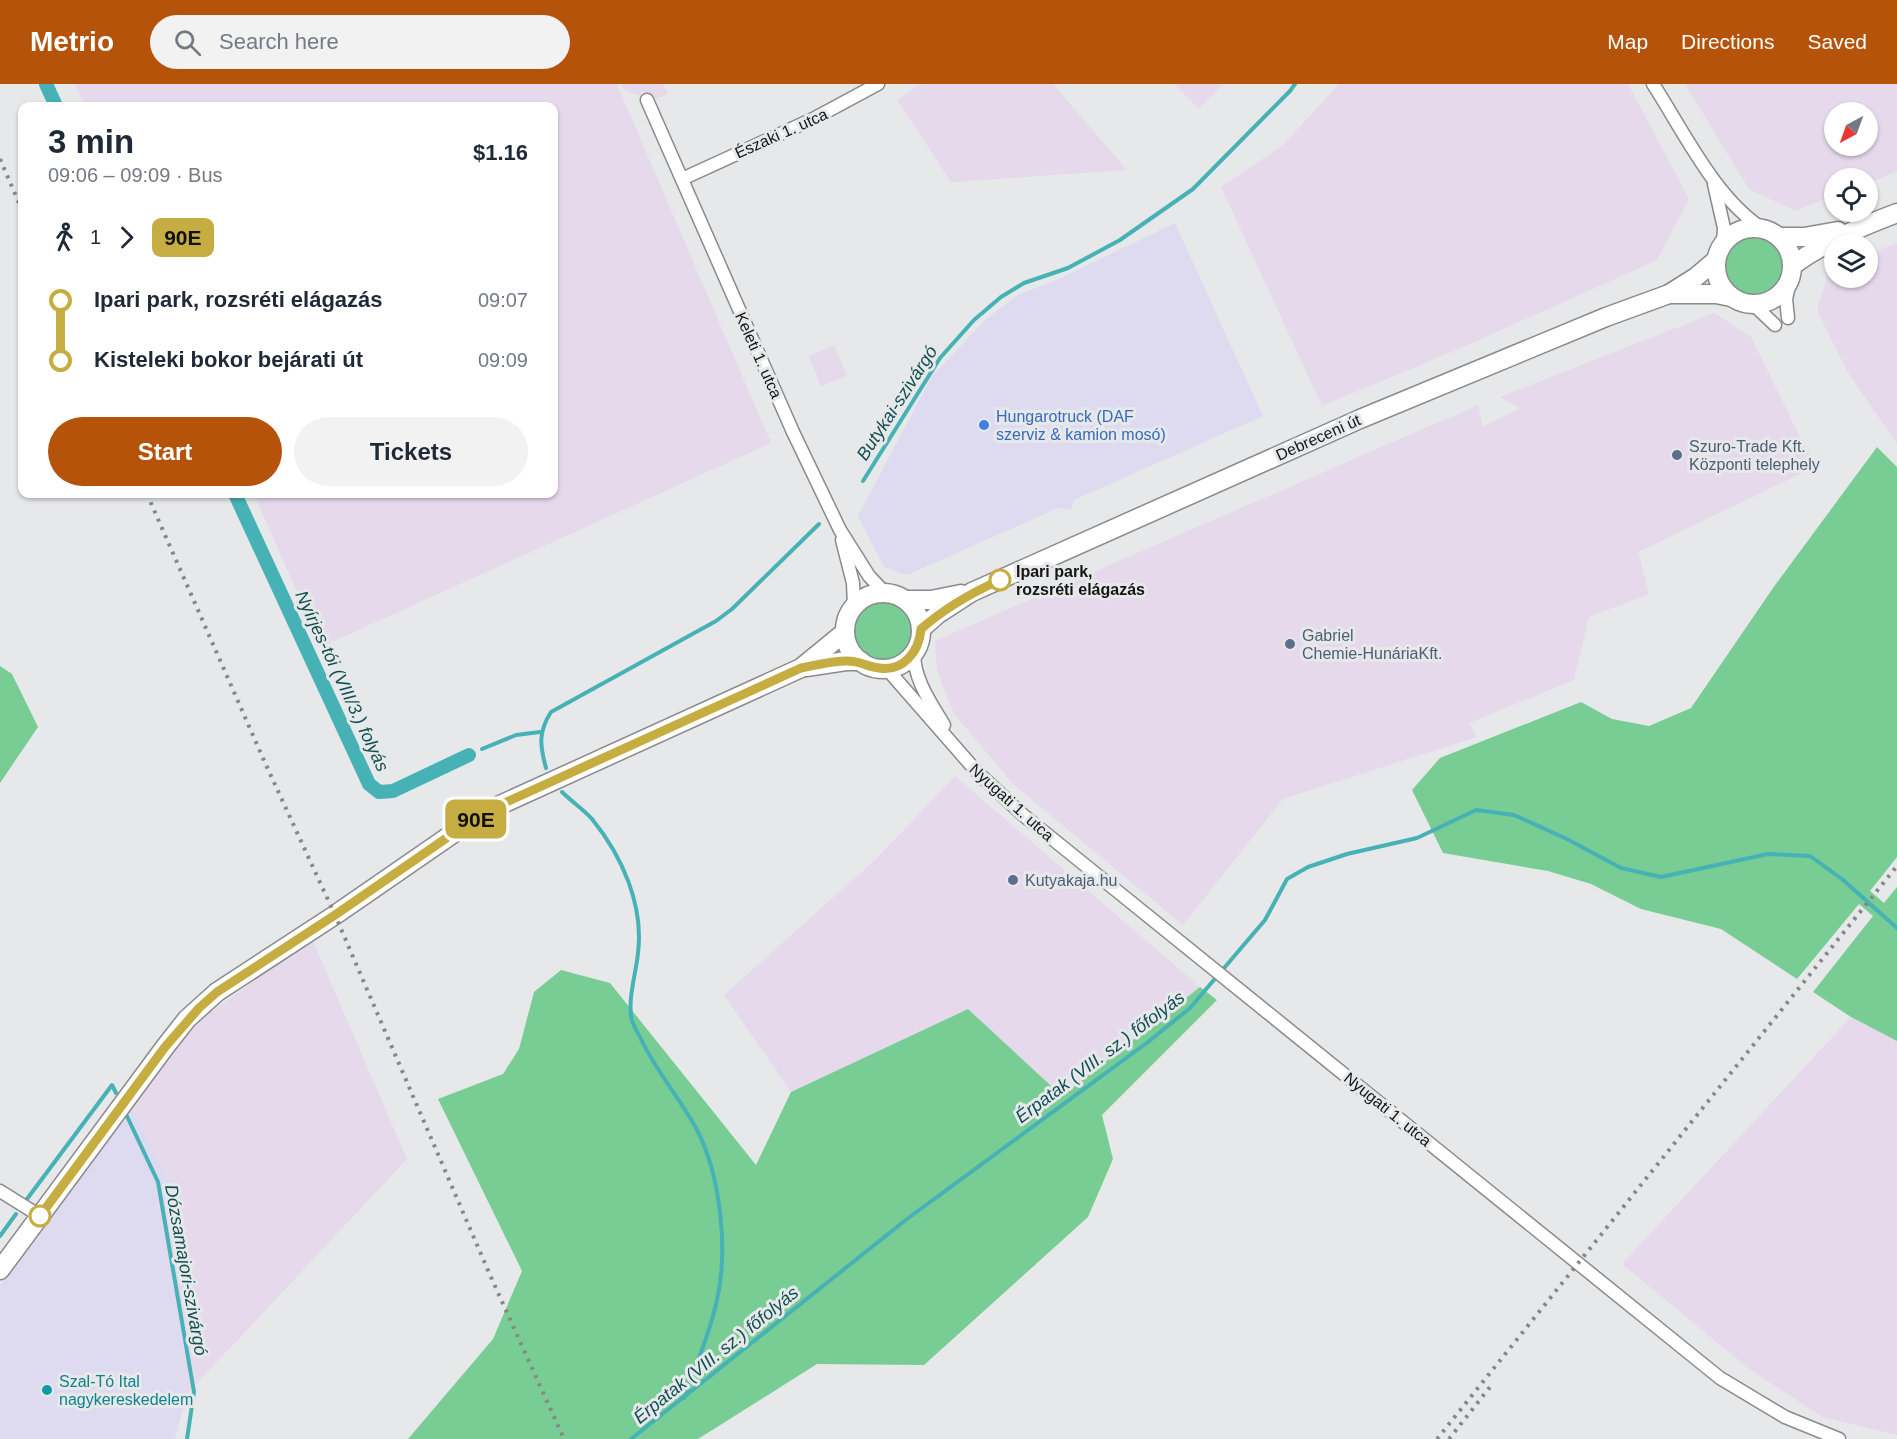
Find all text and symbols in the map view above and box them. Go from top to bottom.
search box [150,15,570,69]
text: Metrio [30,26,114,57]
icon: search [171,26,204,59]
text: Search here [219,29,339,54]
text: Map [1607,30,1648,53]
text: Directions [1681,30,1774,53]
text: Saved [1807,30,1867,53]
north arrow [1824,102,1878,156]
map controls [1824,102,1878,288]
street label: Északi 1. utca [732,104,830,161]
text: 3 min [48,123,134,160]
text: $1.16 [473,140,528,165]
text: 09:06 – 09:09 · Bus [48,164,223,186]
button: locate [1824,168,1878,222]
icon: walk [48,221,81,254]
icon: forward [110,221,143,254]
text: 1 [90,226,101,248]
text: 90E [164,226,202,249]
button: layers [1824,234,1878,288]
text: Ipari park, rozsréti elágazás [94,287,383,312]
text: 09:07 [478,289,528,311]
street label: Keleti 1. utca [732,309,785,401]
water label: Butykai-szivárgó [853,342,941,464]
text: Kisteleki bokor bejárati út [94,347,363,372]
text: 09:09 [478,349,528,371]
place label: Hungarotruck (DAF szerviz & kamion mosó) [996,408,1166,443]
street label: Debreceni út [1273,411,1364,464]
button: Start [48,417,282,486]
button: Tickets [294,417,528,486]
marker: Hungarotruck (DAF szerviz & kamion mosó) [977,418,991,432]
place label: Szuro-Trade Kft. Központi telephely [1689,438,1820,473]
marker: Szuro-Trade Kft. Központi telephely [1670,448,1684,462]
place label: Ipari park, rozsréti elágazás [1016,563,1145,598]
marker: Ipari park, rozsréti elágazás [989,569,1011,591]
water label: Nyírjes-tói (VIII/3.) folyás [291,587,393,775]
place label: Gabriel Chemie-HunáriaKft. [1302,627,1443,662]
marker: Gabriel Chemie-HunáriaKft. [1283,637,1297,651]
street label: Nyugati 1. utca [966,760,1057,844]
line badge: 90E [442,800,510,838]
text: 90E [457,808,495,831]
place label: Kutyakaja.hu [1025,872,1118,889]
marker: Kutyakaja.hu [1006,873,1020,887]
water label: Érpatak (VIII. sz.) főfolyás [1012,987,1188,1127]
street label: Nyugati 1. utca [1341,1069,1435,1150]
water label: Dózsamajori-szivárgó [161,1183,211,1357]
unlabelled marker [29,1205,51,1227]
water label: Érpatak (VIII. sz.) főfolyás [630,1282,802,1428]
place label: Szal-Tó Ital nagykereskedelem [59,1373,193,1408]
marker: Szal-Tó Ital nagykereskedelem [40,1383,54,1397]

